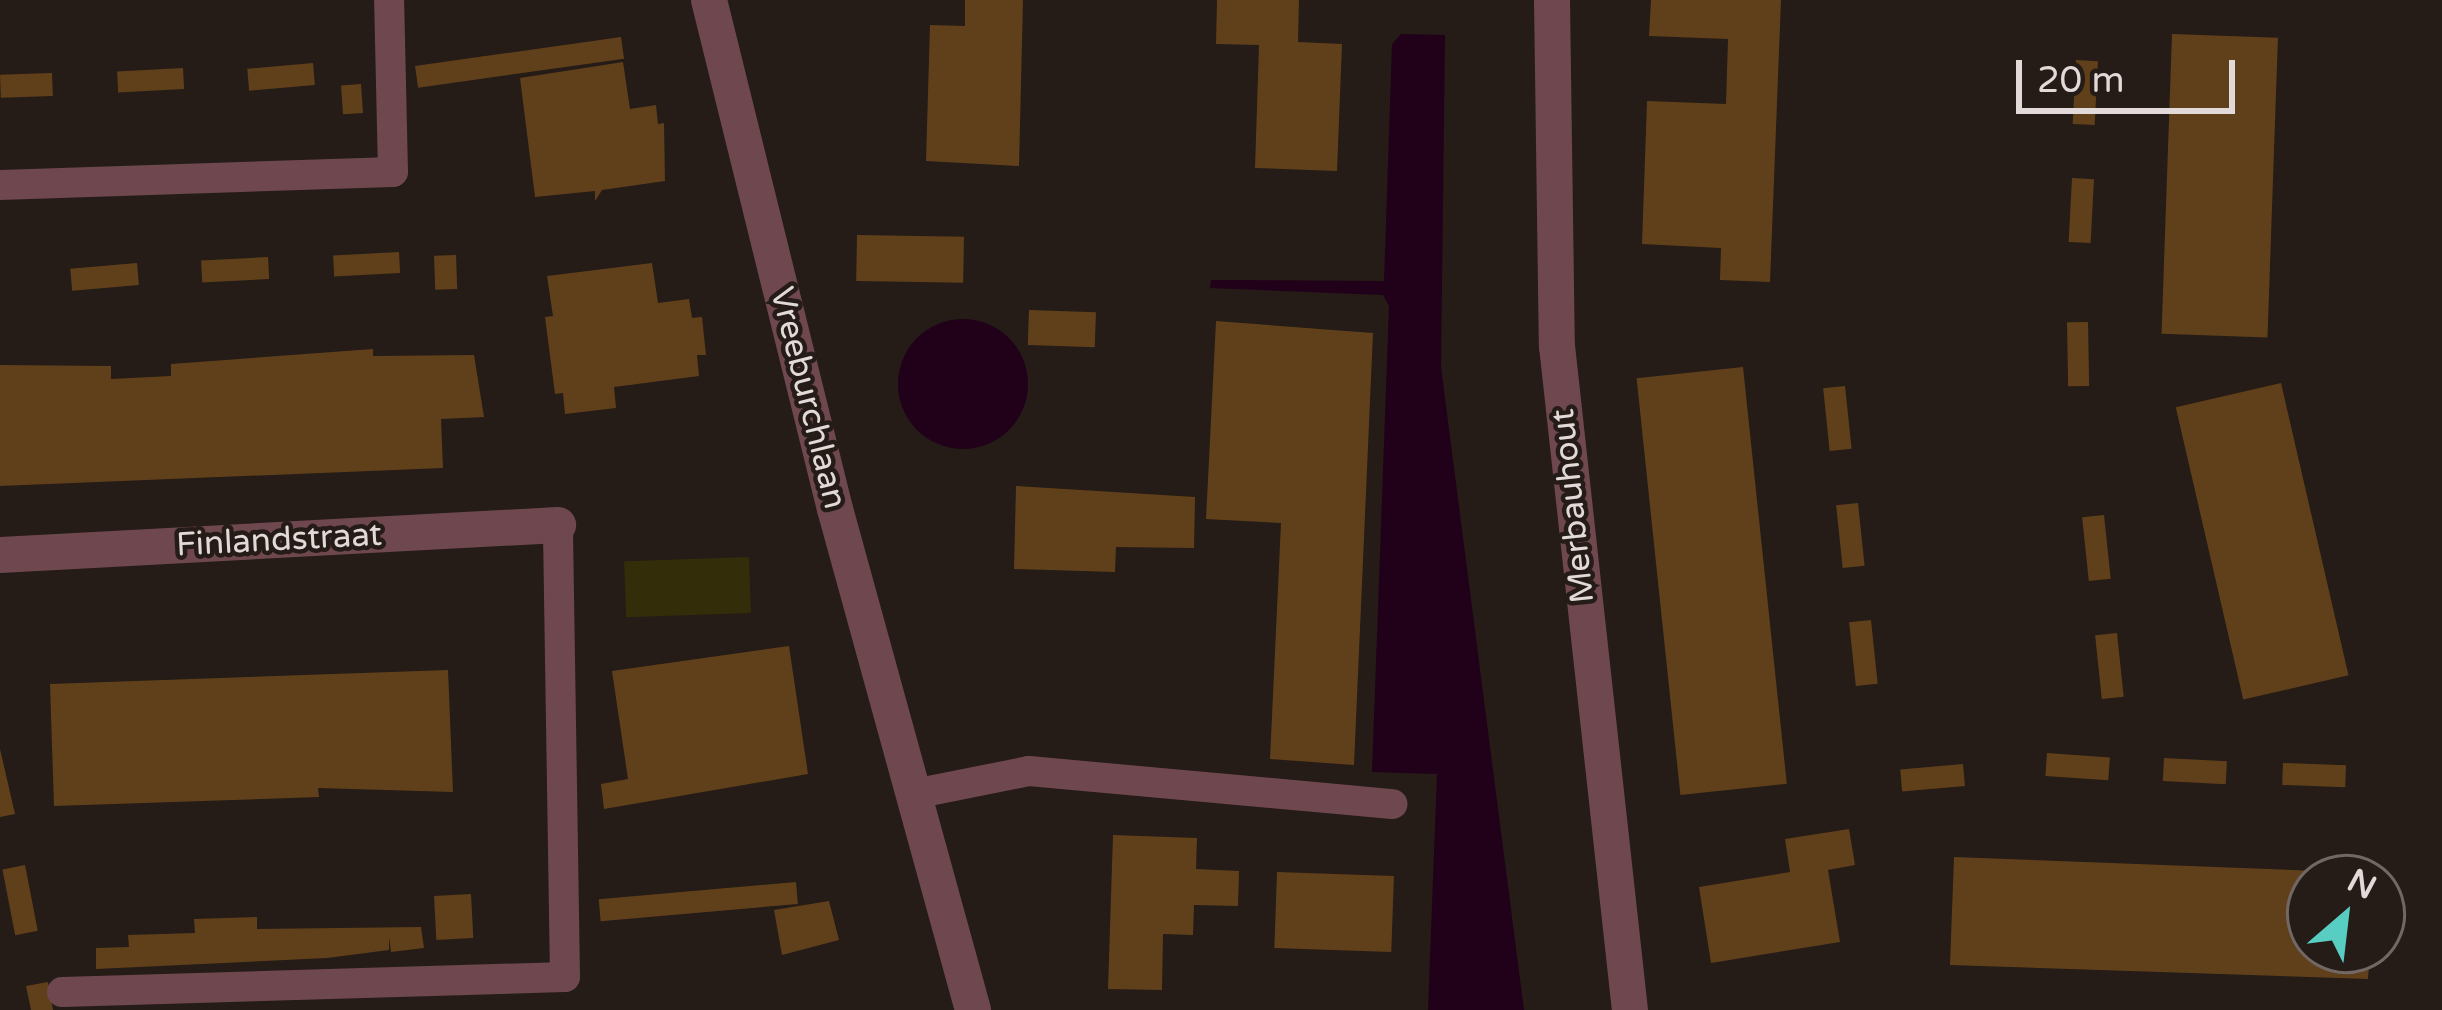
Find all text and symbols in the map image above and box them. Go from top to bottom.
scale bar [2022,36,2241,110]
text: 20 m [2037,59,2125,102]
street label: Vreeburchlaan [761,283,855,513]
street label: Merbauhout [1543,407,1603,605]
street label: Finlandstraat [175,515,383,565]
north arrow [2286,854,2406,974]
text: N [2341,861,2383,908]

